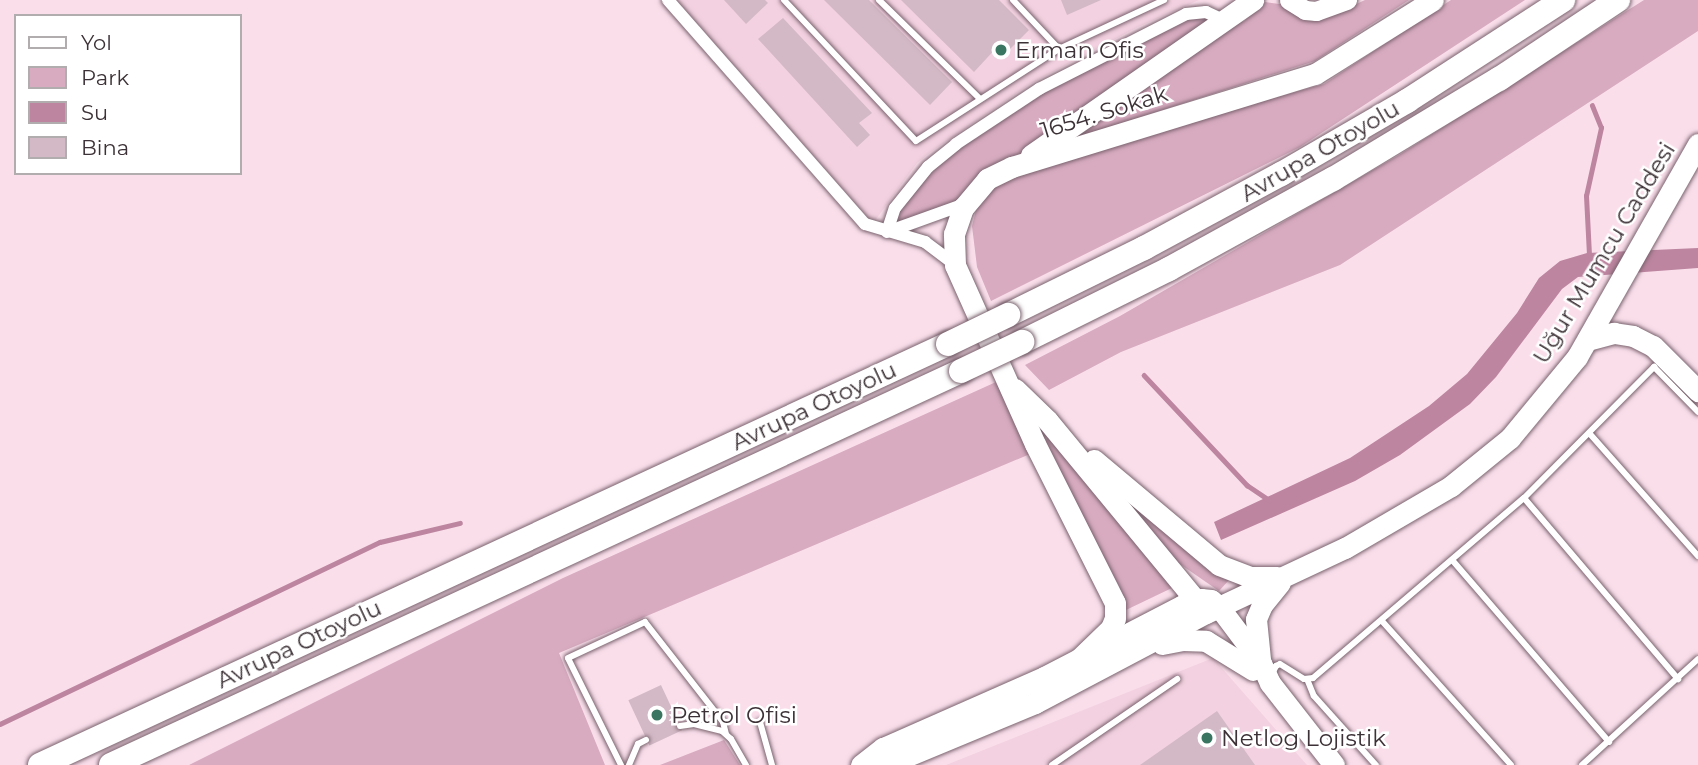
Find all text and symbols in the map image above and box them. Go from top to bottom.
legend [14,14,242,175]
text: Yol [81,30,112,55]
place label: Erman Ofis [1015,36,1144,64]
marker: Erman Ofis [993,42,1009,58]
text: Park [81,65,129,90]
street label: 1654. Sokak [1037,80,1171,144]
street label: Avrupa Otoyolu [1236,94,1404,208]
text: Su [81,100,108,125]
text: Bina [81,135,129,160]
street label: Uğur Mumcu Caddesi [1527,137,1681,369]
street label: Avrupa Otoyolu [727,356,901,456]
street label: Avrupa Otoyolu [212,594,386,694]
place label: Petrol Ofisi [671,701,797,729]
marker: Petrol Ofisi [649,707,665,723]
place label: Netlog Lojistik [1221,724,1386,752]
marker: Netlog Lojistik [1199,730,1215,746]

